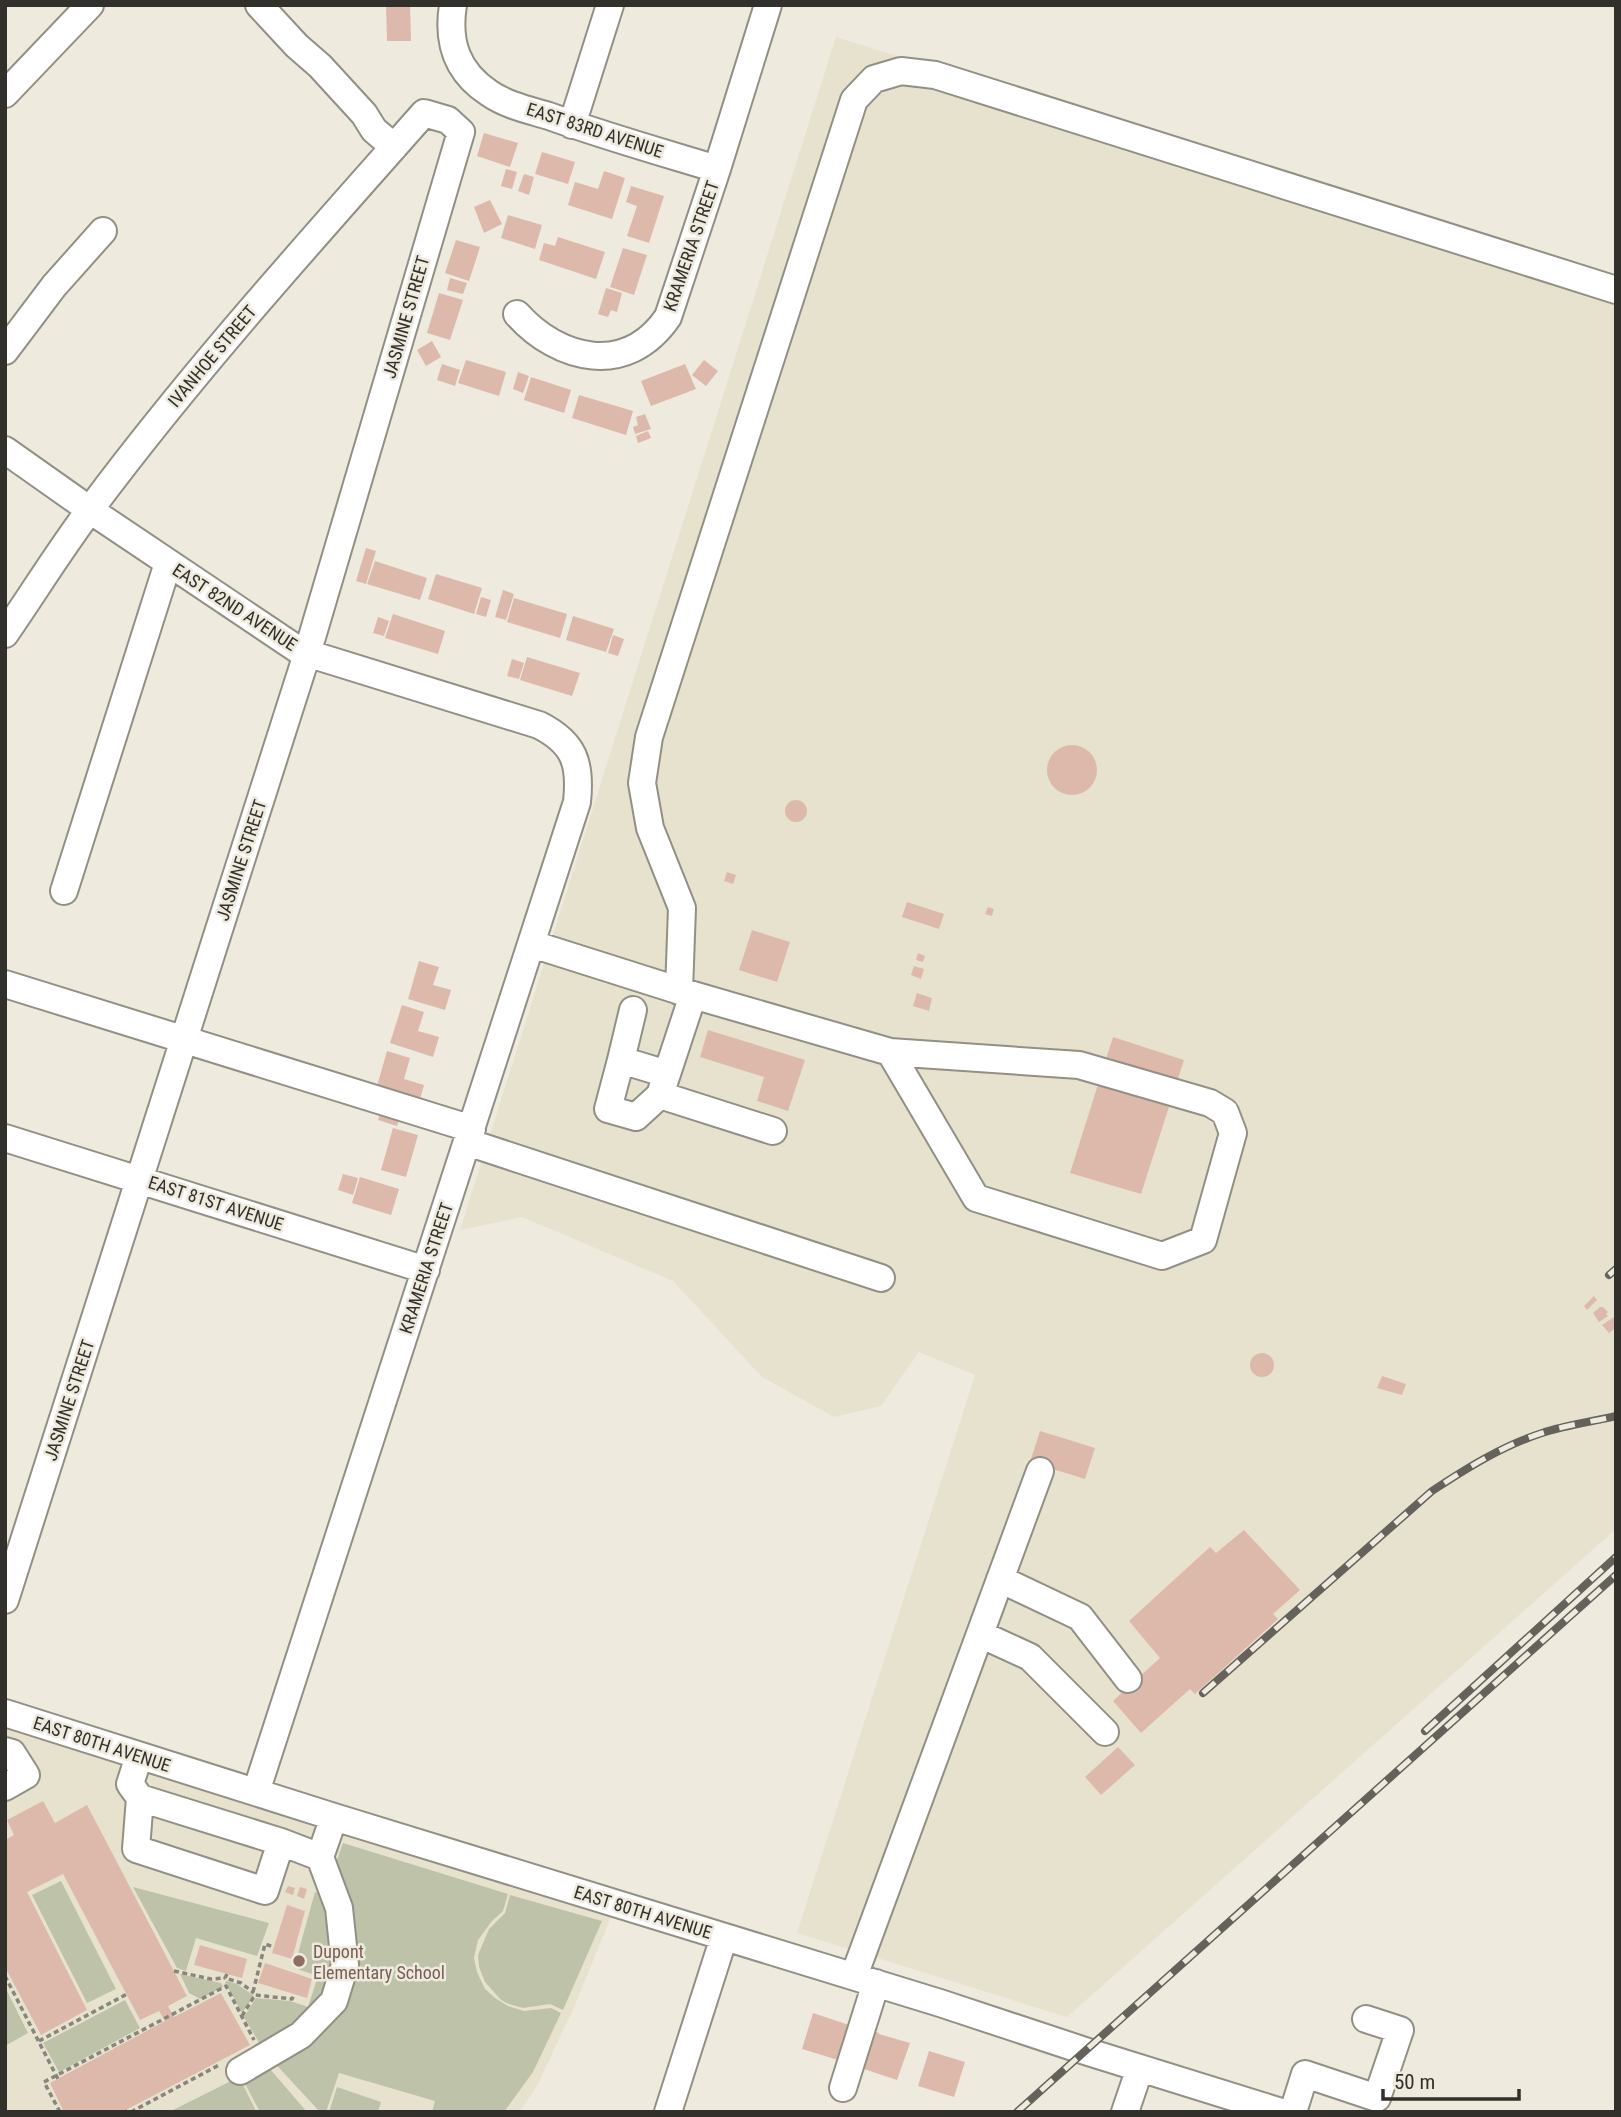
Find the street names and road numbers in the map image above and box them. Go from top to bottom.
street label: EAST 83RD AVENUE [524,98,666,162]
street label: KRAMERIA STREET [659,178,723,314]
street label: JASMINE STREET [379,253,433,381]
street label: IVANHOE STREET [163,301,261,411]
street label: EAST 82ND AVENUE [169,559,301,655]
street label: JASMINE STREET [212,797,270,923]
street label: EAST 81ST AVENUE [146,1171,286,1235]
street label: KRAMERIA STREET [395,1200,457,1336]
street label: JASMINE STREET [40,1337,98,1463]
street label: EAST 80TH AVENUE [31,1712,173,1776]
street label: EAST 80TH AVENUE [572,1881,715,1943]

